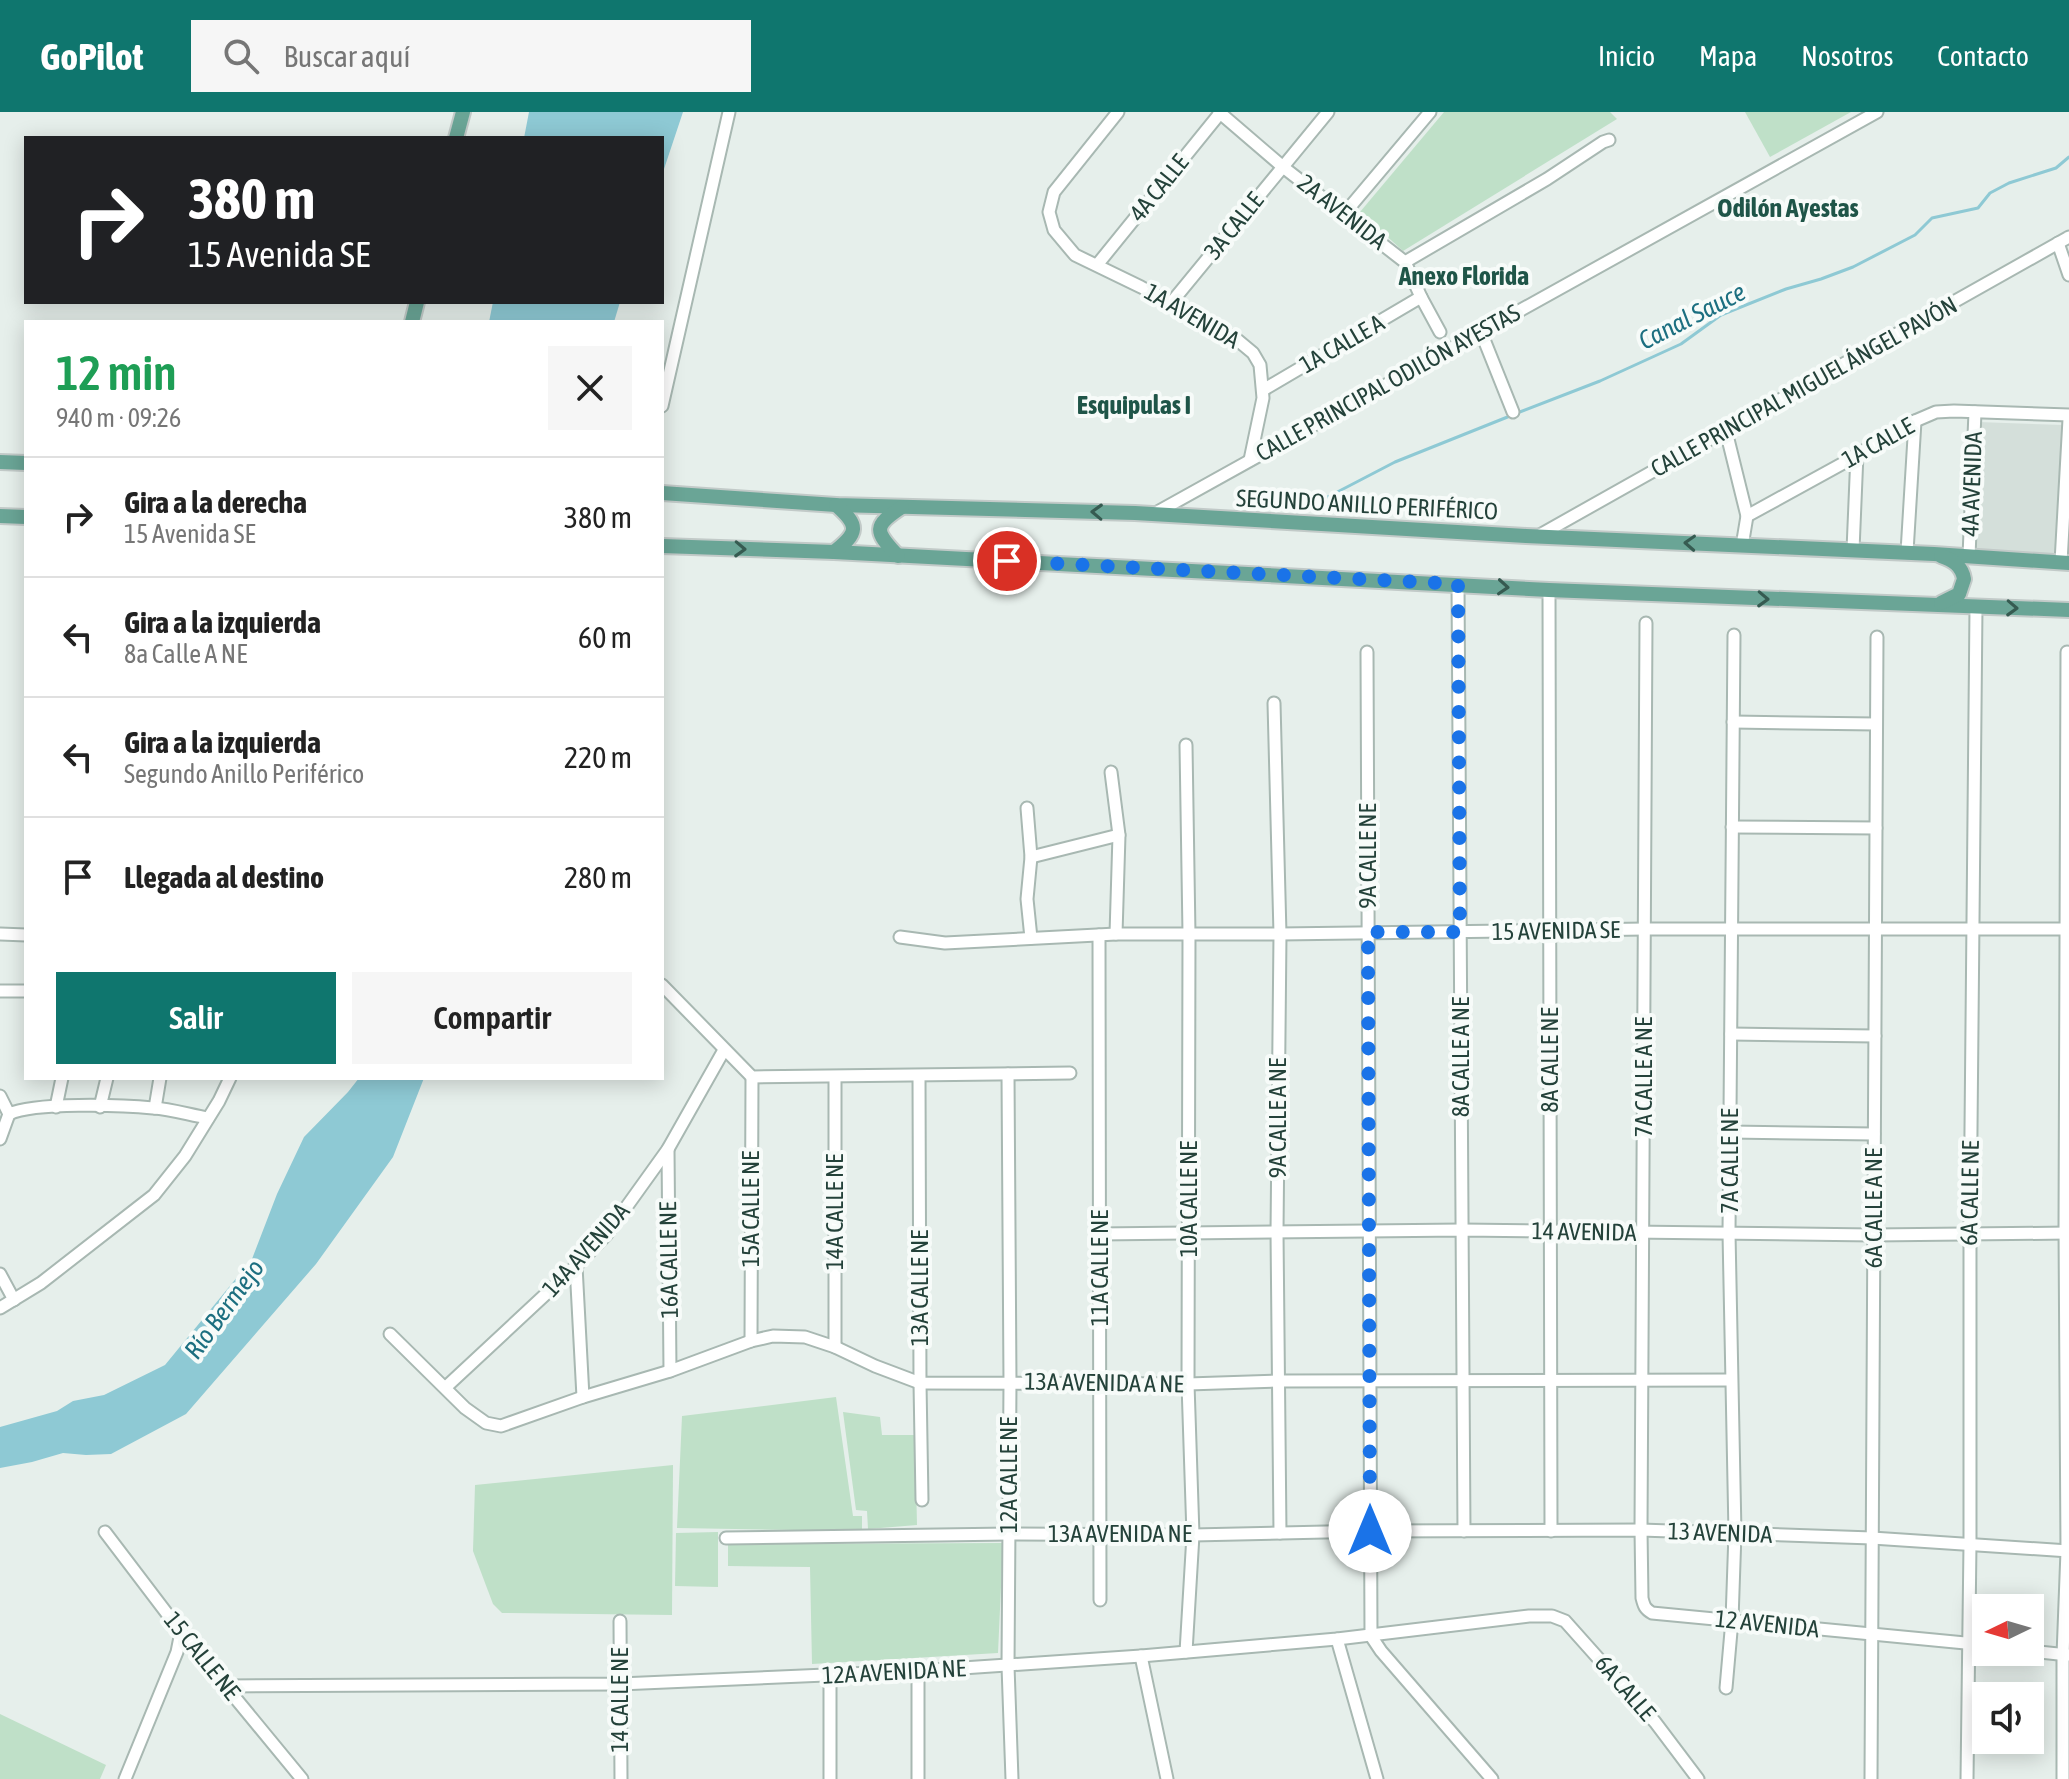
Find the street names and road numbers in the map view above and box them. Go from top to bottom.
street label: 4A CALLE [1124,149,1194,226]
street label: 2A AVENIDA [1293,169,1392,255]
street label: 3A CALLE [1199,187,1269,264]
street label: 1A AVENIDA [1140,278,1245,354]
street label: CALLE PRINCIPAL MIGUEL ÁNGEL PAVÓN [1646,291,1962,482]
street label: CALLE PRINCIPAL ODILÓN AYESTAS [1251,299,1524,467]
street label: 1A CALLE A [1295,309,1389,378]
street label: 1A CALLE [1837,412,1918,473]
street label: 4A AVENIDA [1956,431,1987,537]
street label: SEGUNDO ANILLO PERIFÉRICO [1236,484,1499,525]
street label: 9A CALLE NE [1354,803,1381,909]
street label: 15 AVENIDA SE [1492,916,1620,945]
street label: 8A CALLE A NE [1447,997,1474,1117]
street label: 8A CALLE NE [1536,1007,1563,1113]
street label: 7A CALLE A NE [1630,1017,1657,1137]
street label: 9A CALLE A NE [1264,1058,1291,1178]
street label: 7A CALLE NE [1716,1108,1743,1214]
street label: 6A CALLE NE [1955,1140,1984,1246]
street label: 10A CALLE NE [1175,1141,1202,1257]
street label: 6A CALLE A NE [1860,1148,1887,1268]
street label: 15A CALLE NE [737,1151,764,1267]
street label: 14A CALLE NE [821,1154,848,1270]
street label: 14A AVENIDA [537,1197,635,1302]
street label: 16A CALLE NE [654,1201,683,1319]
street label: 11A CALLE NE [1086,1210,1113,1326]
street label: 14 AVENIDA [1531,1217,1637,1246]
street label: 13A CALLE NE [906,1230,933,1346]
street label: 13A AVENIDA A NE [1024,1368,1184,1397]
street label: 12A CALLE NE [995,1417,1022,1533]
street label: 13 AVENIDA [1667,1517,1773,1548]
street label: 13A AVENIDA NE [1048,1520,1192,1547]
street label: 12 AVENIDA [1714,1605,1821,1642]
street label: 15 CALLE NE [159,1606,246,1705]
street label: 14 CALLE NE [606,1648,633,1752]
street label: 6A CALLE [1590,1649,1661,1726]
street label: 12A AVENIDA NE [821,1654,967,1689]

